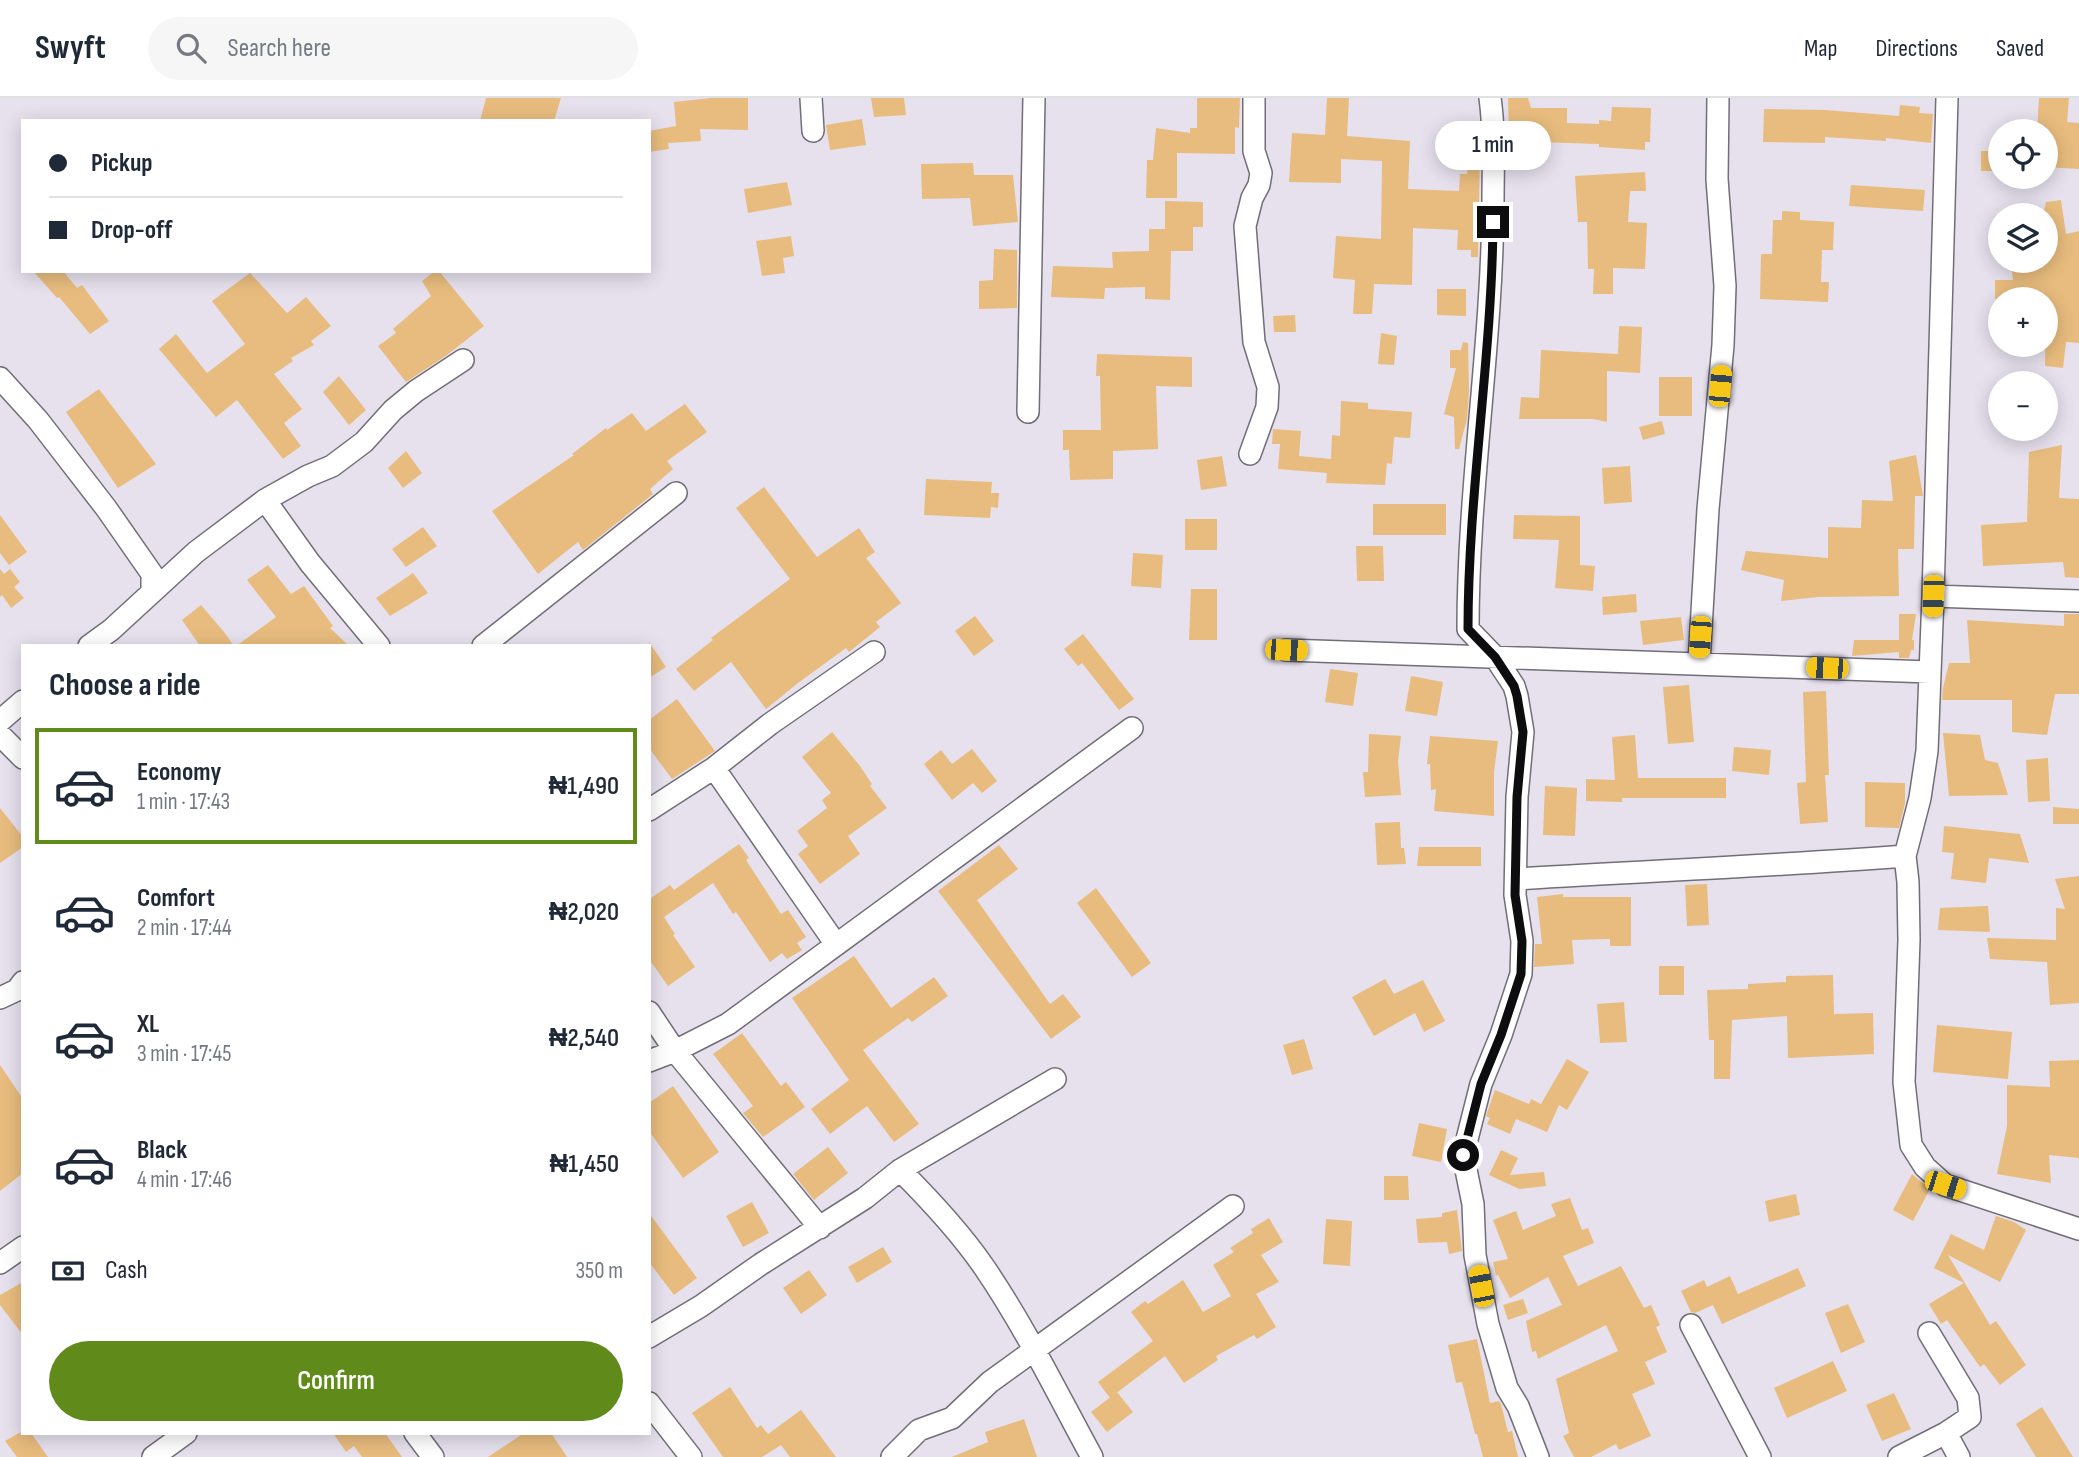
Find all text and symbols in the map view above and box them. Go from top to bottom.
search box [148,17,638,80]
text: Swyft [35,28,106,68]
icon: search [172,29,210,67]
text: Search here [228,33,331,64]
text: Map [1804,34,1837,63]
text: Directions [1875,34,1958,63]
text: Saved [1996,34,2044,63]
map controls [1988,119,2058,441]
button: locate [1988,119,2058,189]
callout: 1 min [1435,121,1551,170]
text: 1 min [1472,131,1514,159]
text: Pickup [91,148,153,179]
button: layers [1988,203,2058,273]
route end [1477,206,1509,238]
text: Drop-off [91,215,172,246]
button: + [1988,287,2058,357]
car [1708,364,1733,408]
button: − [1988,371,2058,441]
car [1922,575,1945,617]
car [1689,615,1712,659]
car [1265,639,1308,661]
car [1806,657,1849,679]
text: Choose a ride [49,666,201,705]
icon: car [53,755,116,818]
text: Economy [137,757,221,788]
text: ₦1,490 [549,771,619,802]
text: 1 min · 17:43 [137,788,230,816]
icon: car [53,881,116,944]
text: Comfort [137,883,215,914]
text: ₦2,020 [549,897,619,928]
text: 2 min · 17:44 [137,914,232,942]
icon: car [53,1007,116,1070]
text: XL [137,1009,159,1040]
text: ₦2,540 [549,1023,619,1054]
text: 3 min · 17:45 [137,1040,231,1068]
icon: car [53,1133,116,1196]
text: Black [137,1135,187,1166]
route start [1447,1139,1479,1171]
text: ₦1,450 [550,1149,619,1180]
text: 4 min · 17:46 [137,1166,232,1194]
car [1922,1169,1969,1201]
icon: cash [49,1252,87,1290]
text: Cash [105,1255,148,1286]
text: 350 m [575,1257,623,1285]
car [1467,1263,1496,1309]
button: Confirm [49,1341,623,1421]

